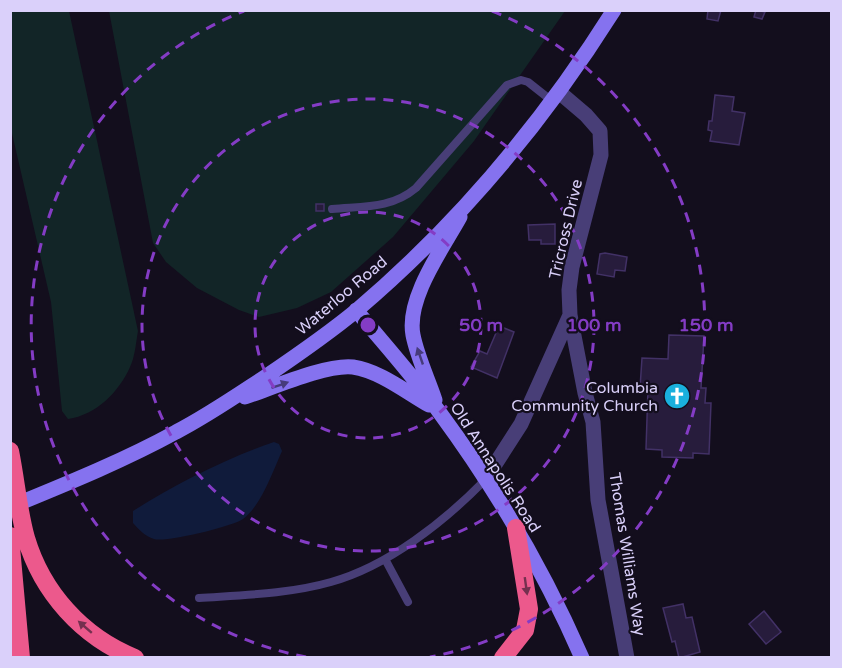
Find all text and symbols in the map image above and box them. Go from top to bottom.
street label: Tricross Drive [545,177,587,281]
street label: Waterloo Road [292,252,391,340]
text: 50 m [459,314,503,336]
text: 100 m [566,314,622,336]
text: 150 m [678,314,734,336]
centre of rings [358,315,378,335]
one-way arrow [415,347,425,365]
place label: Columbia Community Church [511,378,658,416]
one-way arrow [271,380,289,390]
church icon: Columbia Community Church [662,381,692,411]
street label: Old Annapolis Road [446,399,545,536]
street label: Thomas Williams Way [604,471,650,638]
one-way arrow [522,577,531,596]
one-way arrow [77,621,93,634]

